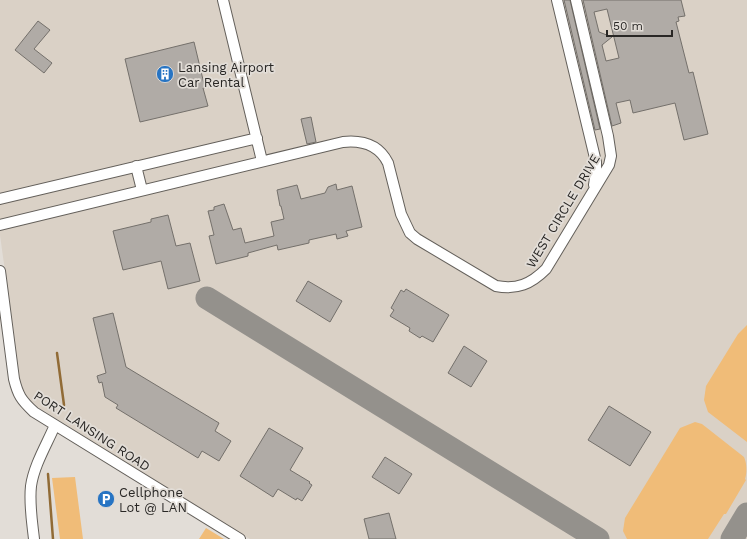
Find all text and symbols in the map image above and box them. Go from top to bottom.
scale bar [607,12,672,38]
text: 50 m [613,19,643,33]
place label: Lansing Airport Car Rental [178,60,275,90]
building icon: Lansing Airport Car Rental [155,64,175,84]
street label: WEST CIRCLE DRIVE [523,151,603,271]
street label: PORT LANSING ROAD [31,388,153,474]
place label: Cellphone Lot @ LAN [119,485,187,515]
parking icon: Cellphone Lot @ LAN [96,489,116,509]

